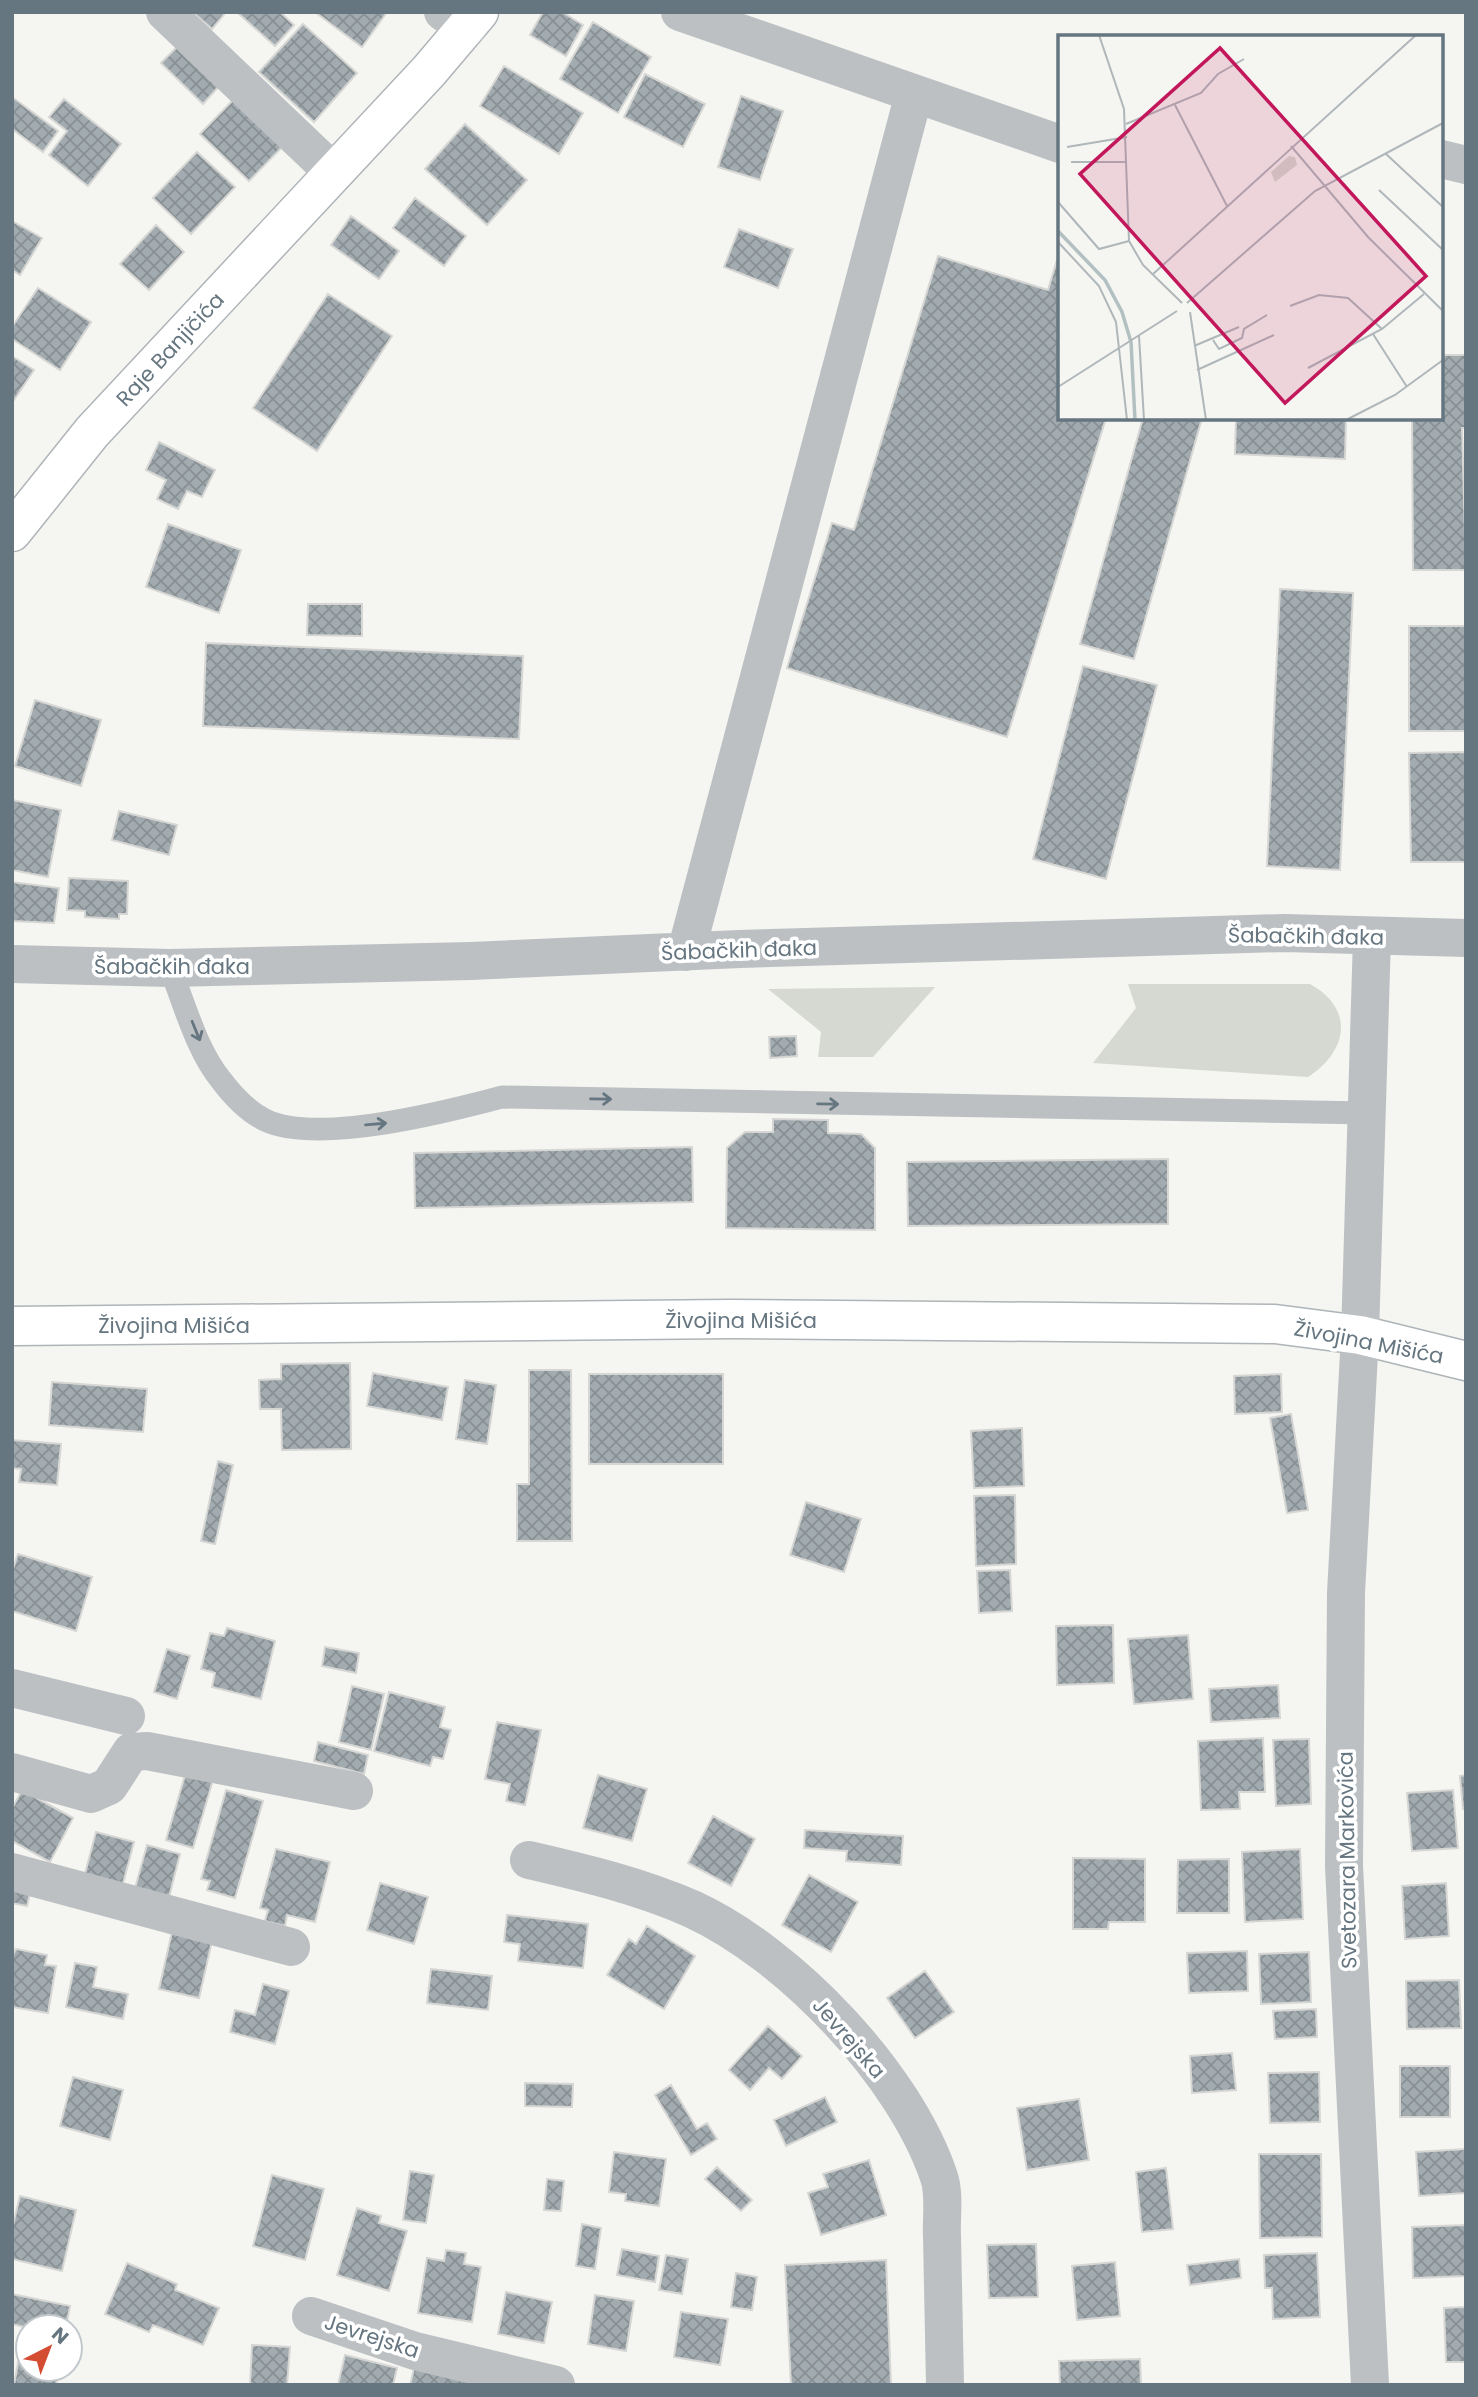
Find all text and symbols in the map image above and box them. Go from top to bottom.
inset map [1058,35,1443,420]
street label: Raje Banjičića [109,286,231,412]
street label: Šabačkih đaka [1228,920,1384,952]
street label: Šabačkih đaka [661,933,817,967]
street label: Šabačkih đaka [94,952,250,981]
one-way arrow [190,1020,203,1042]
one-way arrow [589,1093,612,1106]
one-way arrow [817,1097,840,1111]
one-way arrow [364,1117,387,1130]
street label: Živojina Mišića [665,1306,817,1335]
street label: Živojina Mišića [98,1311,250,1340]
street label: Živojina Mišića [1292,1313,1446,1371]
street label: Svetozara Markovića [1331,1751,1363,1969]
street label: Jevrejska [806,1992,892,2084]
street label: Jevrejska [321,2307,423,2365]
north arrow [14,2313,84,2383]
text: N [46,2321,74,2351]

